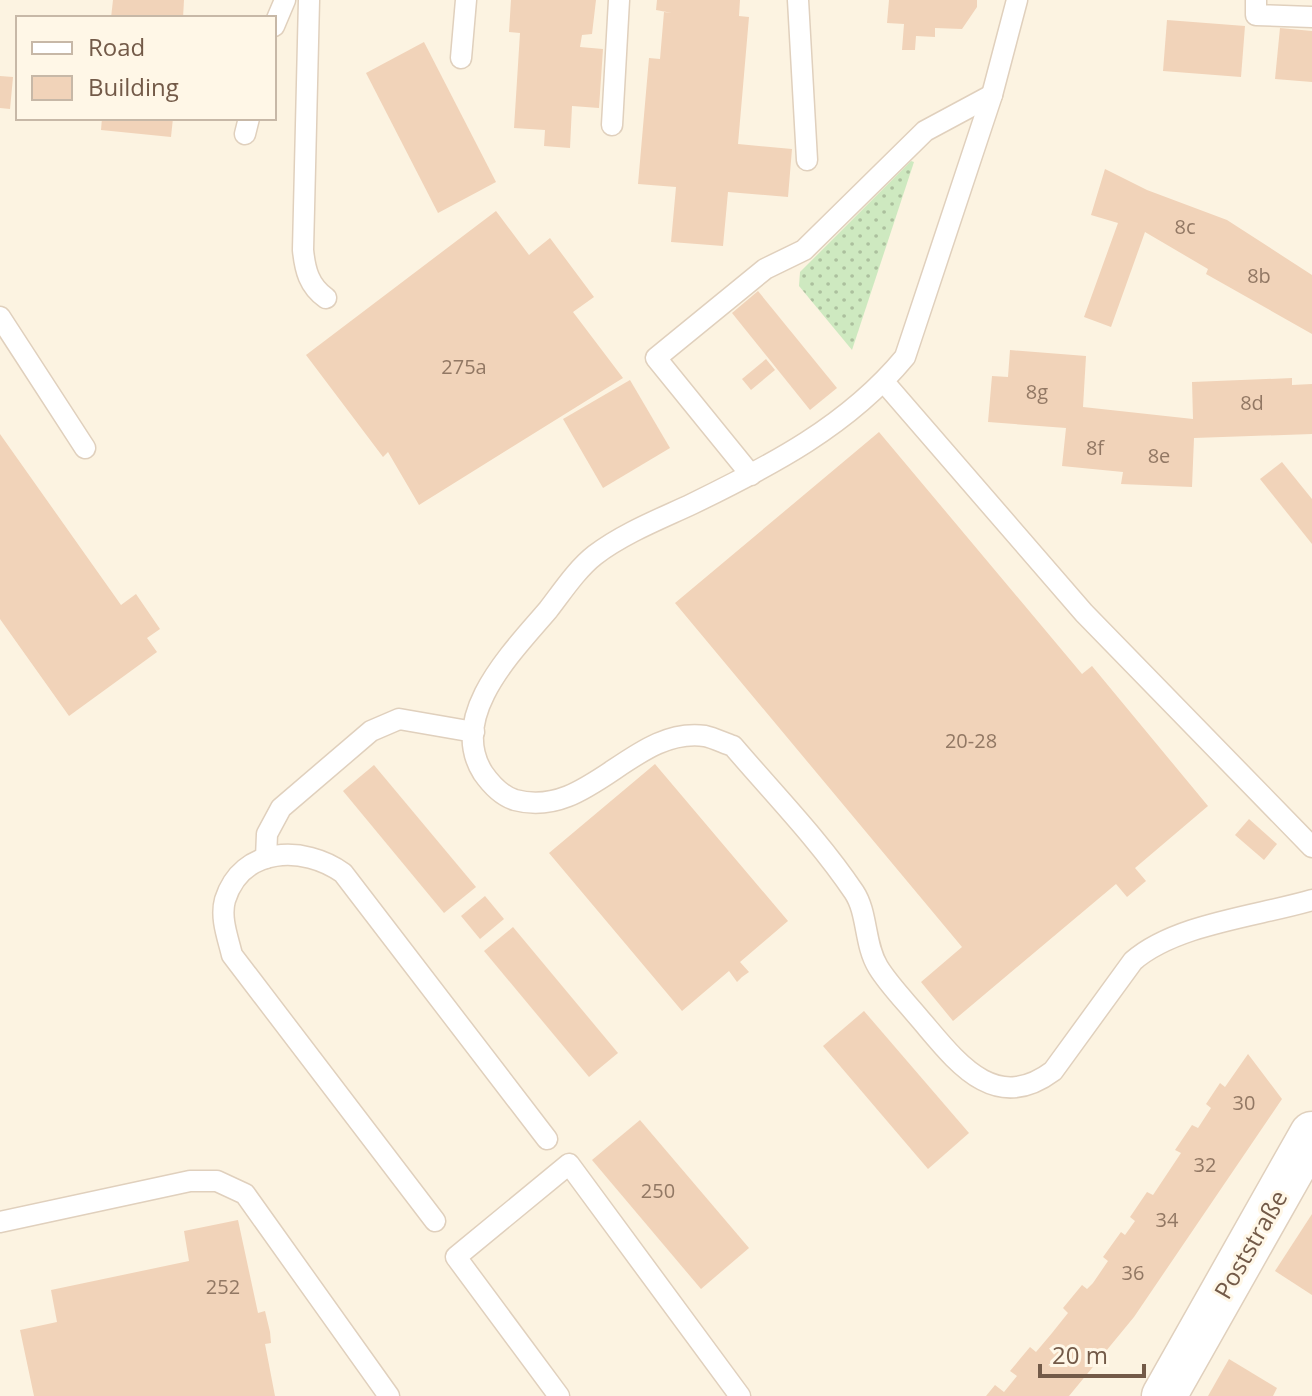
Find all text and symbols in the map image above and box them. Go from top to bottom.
legend [16,16,276,120]
text: Road [88,30,145,63]
text: Building [88,70,179,103]
house number: 8c [1174,213,1196,240]
house number: 8b [1247,262,1271,289]
house number: 275a [441,353,487,380]
house number: 8g [1026,378,1048,405]
house number: 8d [1240,389,1264,416]
house number: 8f [1086,434,1105,461]
house number: 8e [1148,442,1170,469]
house number: 20-28 [945,727,997,754]
house number: 30 [1233,1089,1255,1116]
house number: 32 [1194,1151,1216,1178]
house number: 250 [641,1177,675,1204]
street label: Poststraße [1206,1184,1294,1304]
house number: 34 [1156,1206,1179,1233]
house number: 36 [1122,1259,1144,1286]
house number: 252 [206,1273,240,1300]
scale bar [1040,1328,1144,1378]
text: 20 m [1052,1338,1108,1371]

